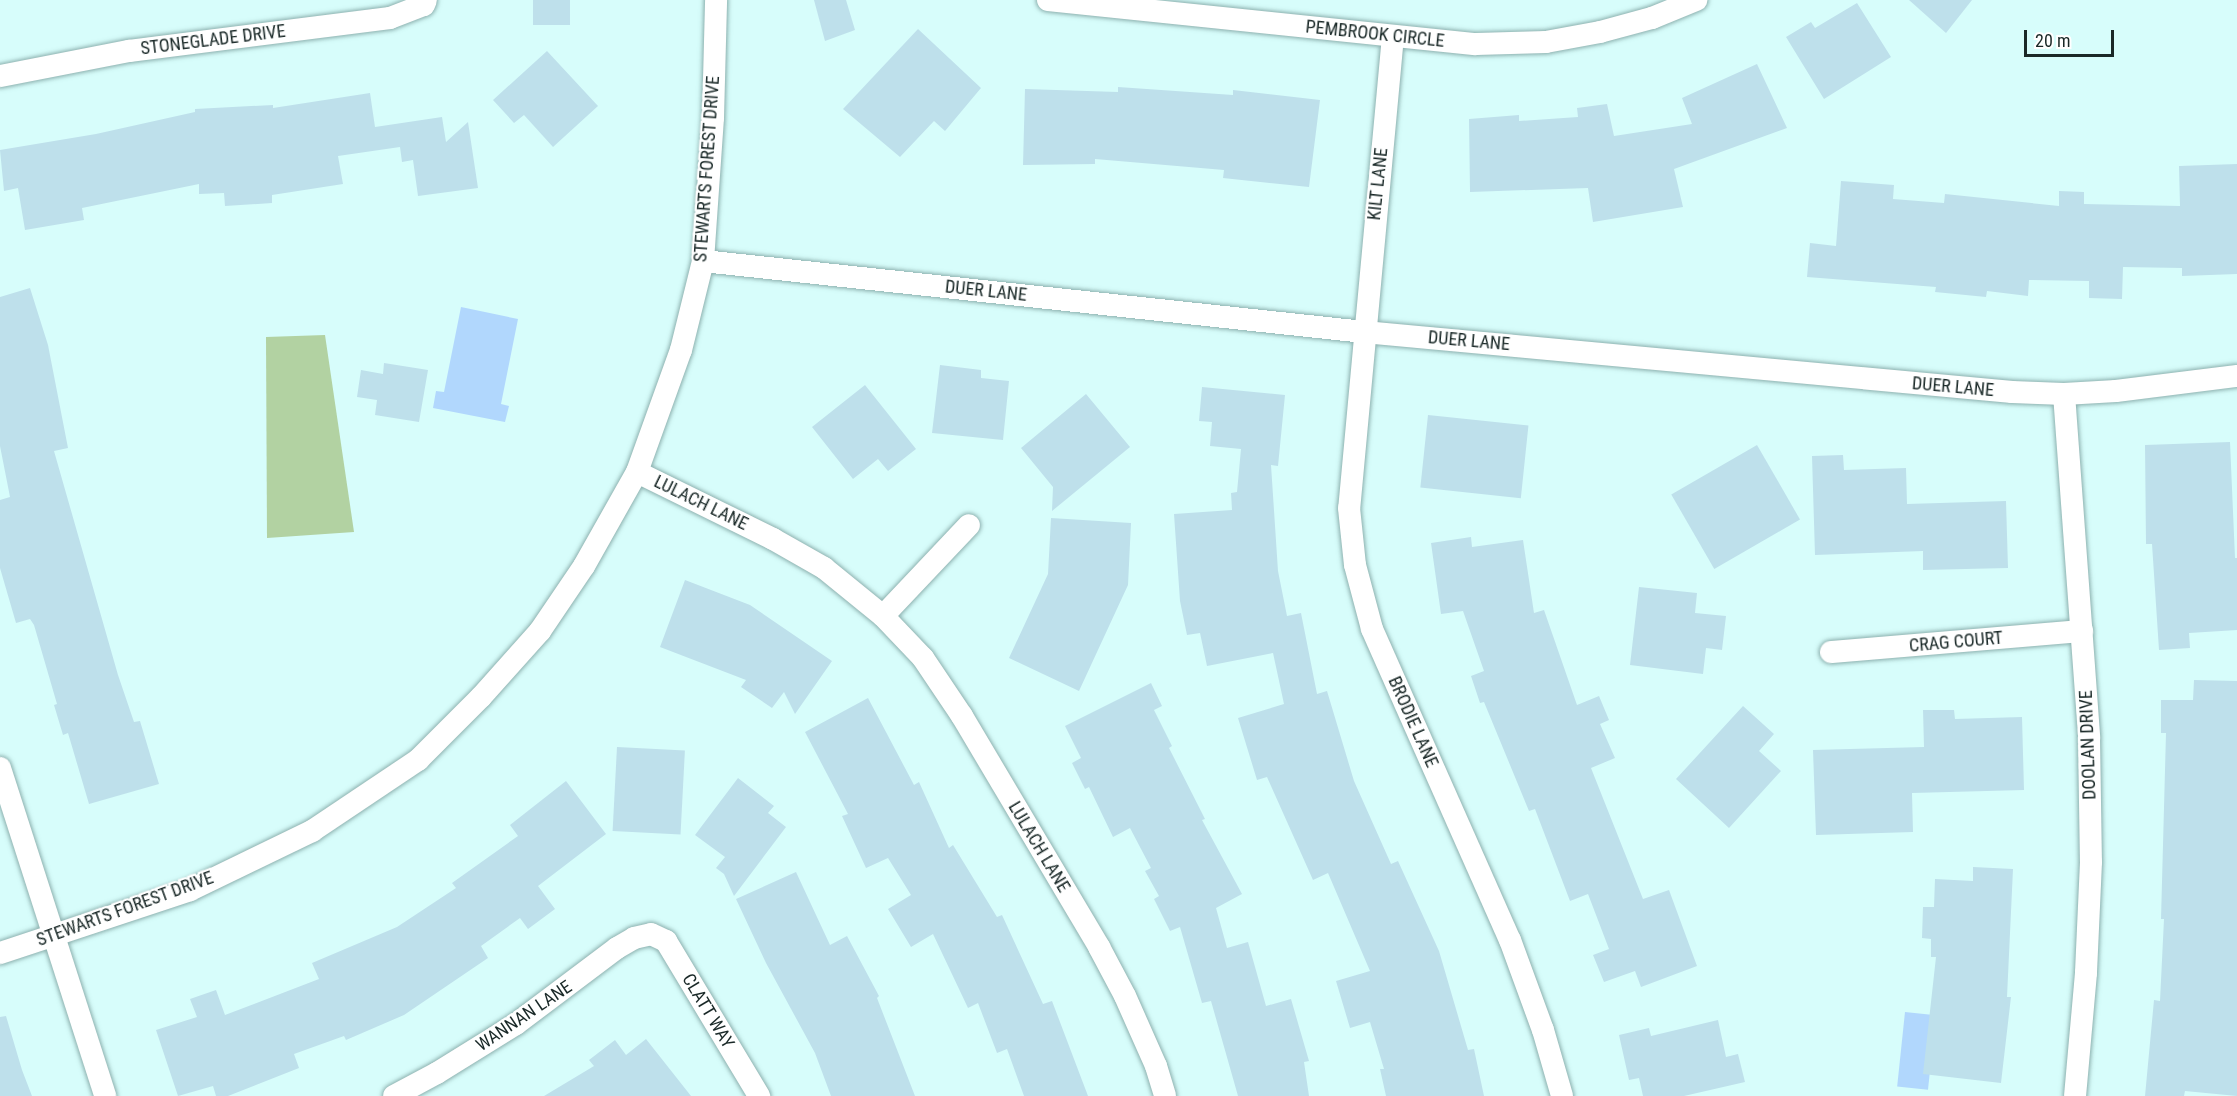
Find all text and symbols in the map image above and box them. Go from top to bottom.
street label: PEMBROOK CIRCLE [1305,16,1445,52]
scale bar [2027,18,2117,56]
street label: STONEGLADE DRIVE [139,20,287,60]
text: 20 m [2035,30,2070,51]
street label: STEWARTS FOREST DRIVE [690,75,724,263]
street label: KILT LANE [1363,146,1393,222]
street label: DUER LANE [944,276,1028,306]
street label: DUER LANE [1427,327,1511,355]
street label: DUER LANE [1911,373,1995,401]
street label: LULACH LANE [650,471,752,535]
street label: CRAG COURT [1908,627,2004,657]
street label: BRODIE LANE [1383,673,1443,771]
street label: DOOLAN DRIVE [2075,690,2101,800]
street label: LULACH LANE [1003,798,1075,896]
street label: STEWARTS FOREST DRIVE [33,867,217,951]
street label: CLATT WAY [677,970,739,1052]
street label: WANNAN LANE [472,976,576,1056]

